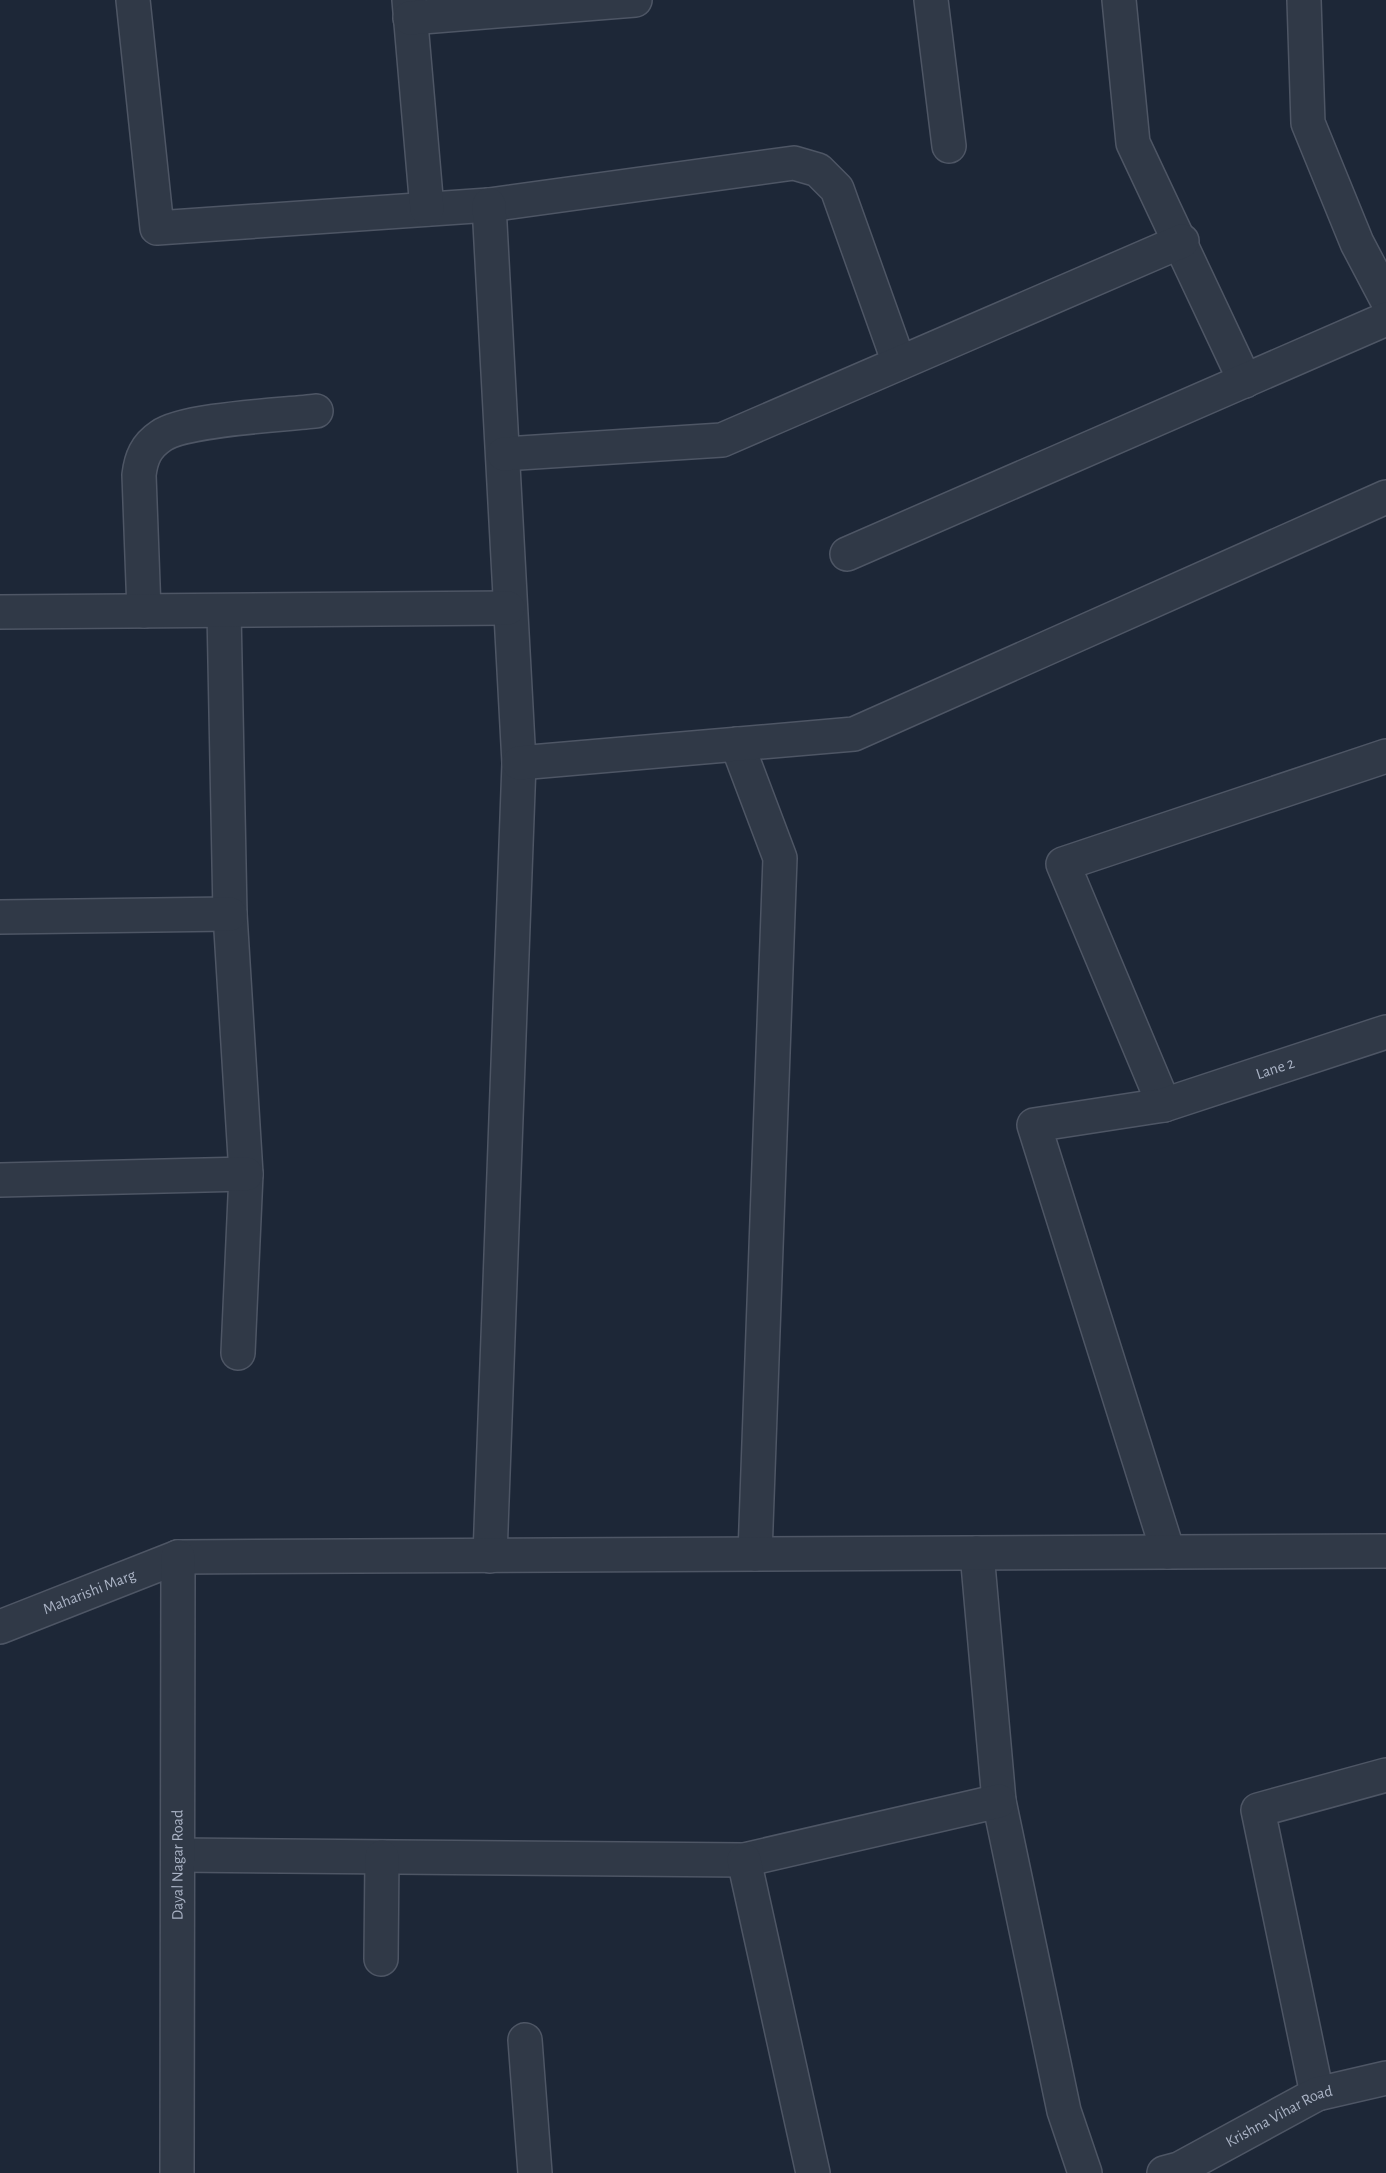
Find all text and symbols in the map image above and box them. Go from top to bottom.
street label: Lane 2 [1254,1055,1296,1082]
street label: Maharishi Marg [41,1566,138,1617]
street label: Dayal Nagar Road [169,1810,186,1920]
street label: Krishna Vihar Road [1223,2083,1334,2150]

